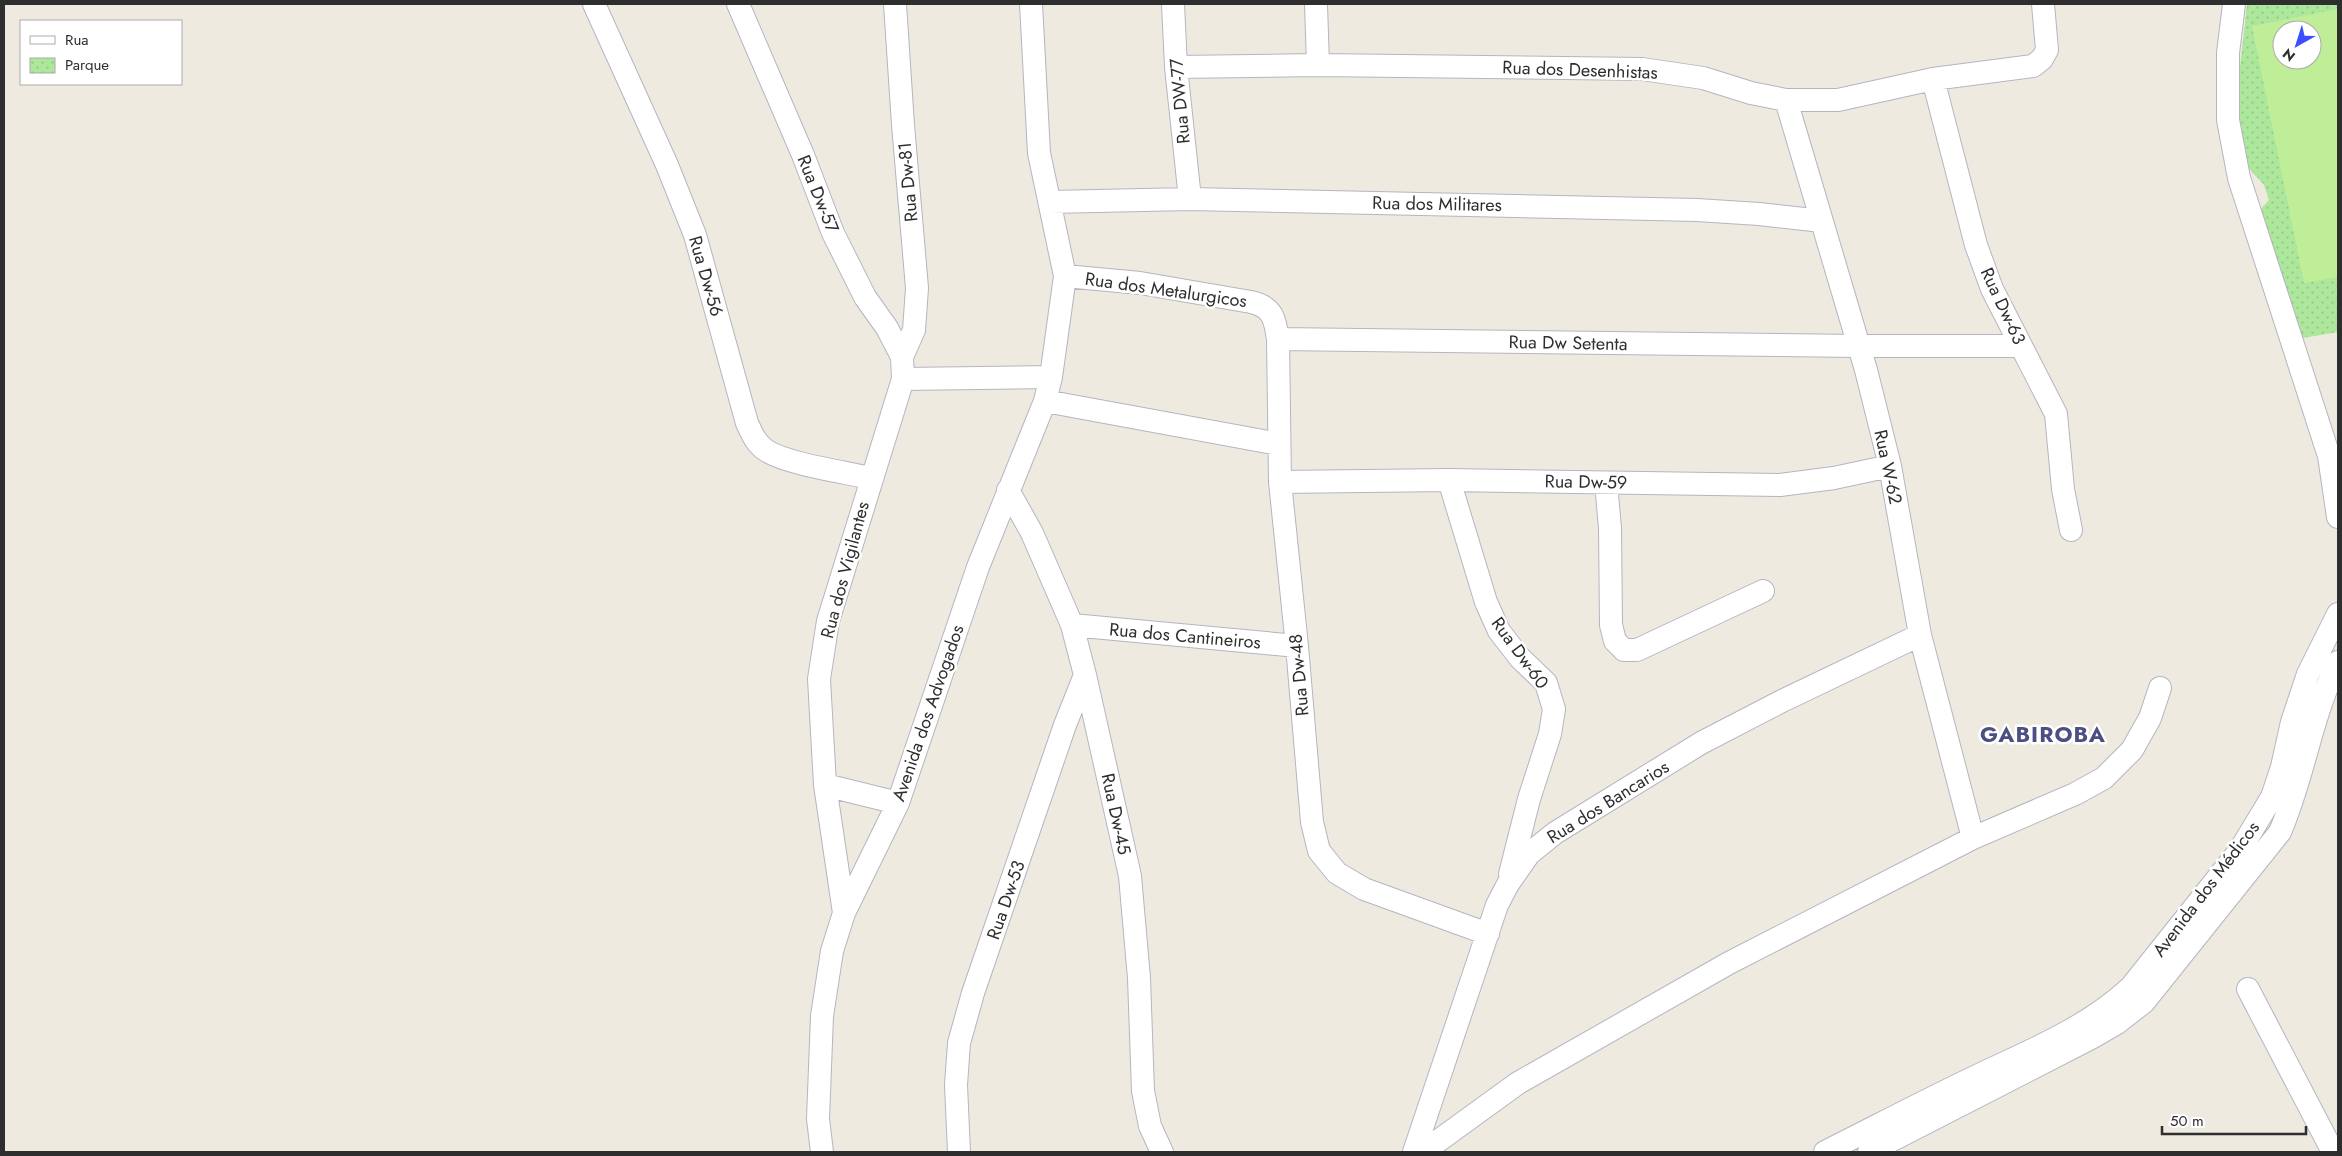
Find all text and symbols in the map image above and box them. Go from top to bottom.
legend [20,20,182,85]
north arrow [2272,20,2322,70]
text: Rua [65,29,89,51]
text: N [2278,44,2299,66]
text: Parque [65,54,109,76]
street label: Rua dos Desenhistas [1502,54,1658,86]
street label: Rua DW-77 [1163,57,1197,145]
street label: Rua Dw-81 [892,141,924,223]
street label: Rua Dw-57 [791,151,846,237]
street label: Rua dos Militares [1372,190,1502,218]
street label: Rua Dw-56 [682,233,730,319]
street label: Rua Dw-63 [1974,263,2032,349]
street label: Rua dos Metalurgicos [1083,266,1249,314]
street label: Rua Dw Setenta [1508,329,1628,357]
street label: Rua W-62 [1867,427,1909,507]
street label: Rua Dw-59 [1544,468,1628,496]
street label: Rua dos Vigilantes [814,499,876,641]
street label: Rua Dw-60 [1485,612,1555,694]
street label: Rua dos Cantineiros [1108,616,1262,656]
street label: Avenida dos Advogados [886,621,970,805]
street label: Rua Dw-48 [1282,633,1316,717]
district label: GABIROBA [1980,718,2106,750]
street label: Rua dos Bancarios [1542,754,1674,850]
street label: Rua Dw-45 [1095,771,1137,857]
street label: Avenida dos Médicos [2146,816,2266,962]
street label: Rua Dw-53 [980,857,1032,943]
scale bar [2162,1104,2306,1136]
text: 50 m [2170,1110,2204,1132]

